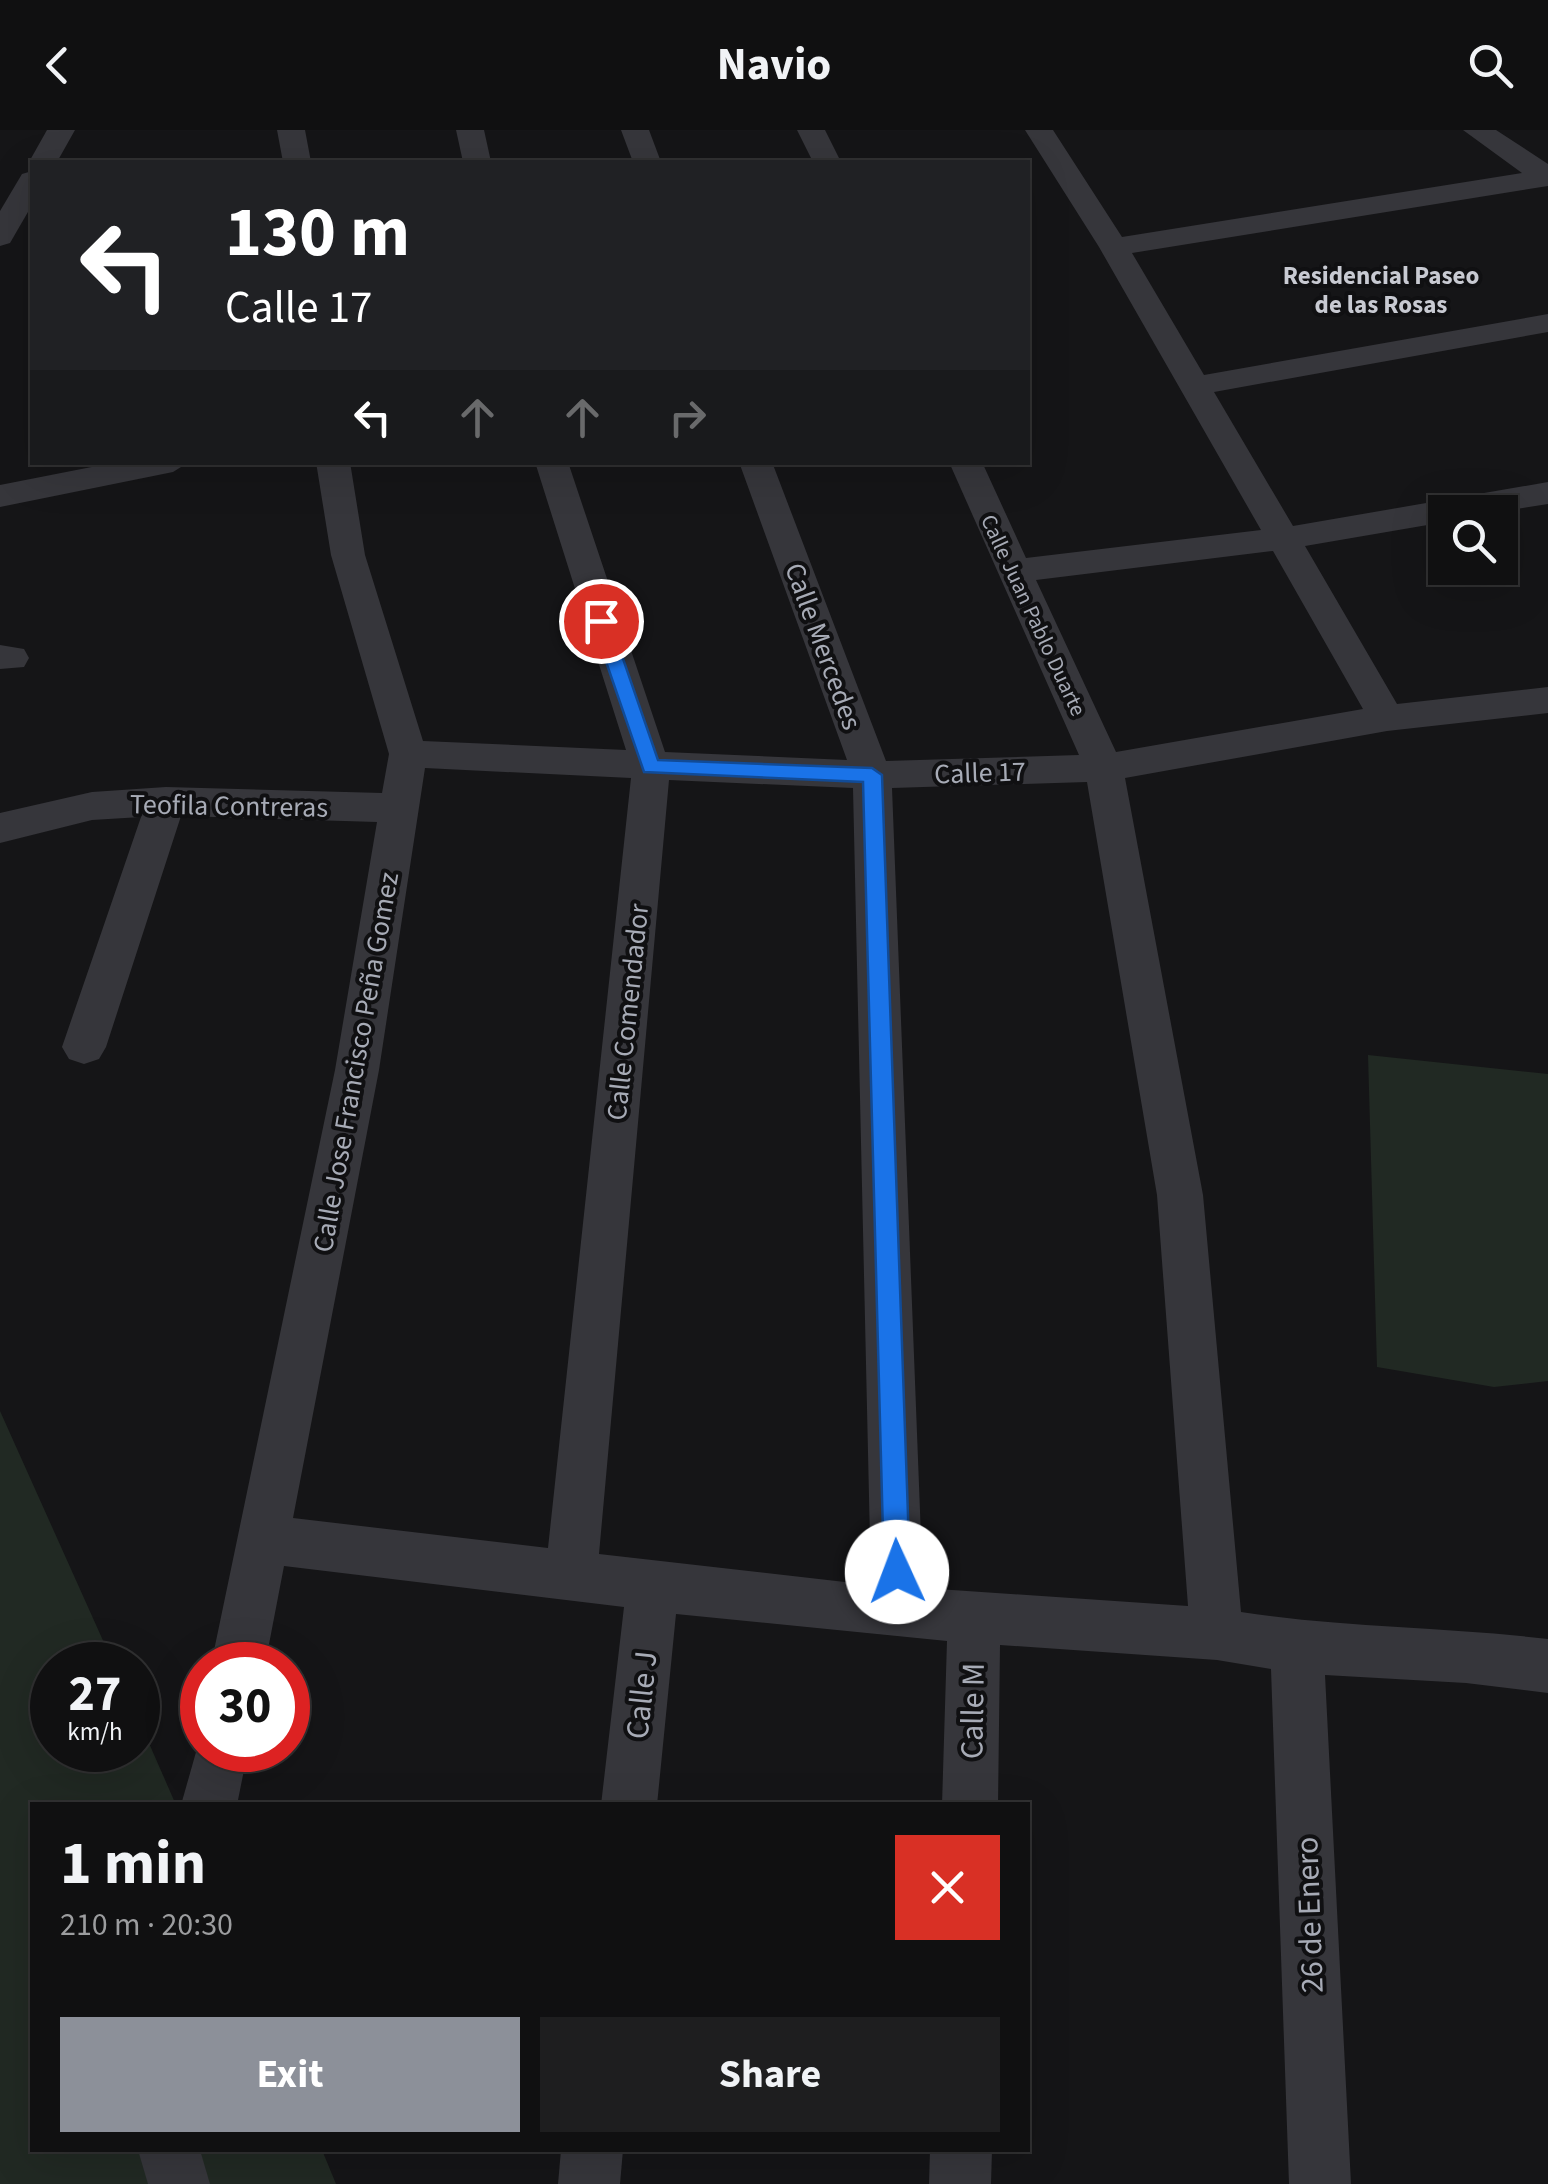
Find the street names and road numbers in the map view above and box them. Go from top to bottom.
street label: Calle Juan Pablo Duarte [972,509,1094,722]
street label: Calle Mercedes [774,557,872,735]
street label: Calle 17 [934,751,1027,795]
street label: Teofila Contreras [130,784,328,828]
street label: Calle Jose Francisco Peña Gomez [303,869,409,1255]
street label: Calle Comendador [597,902,659,1122]
street label: Calle J [615,1649,669,1741]
street label: Calle M [949,1662,997,1760]
street label: 26 de Enero [1284,1836,1336,1994]

